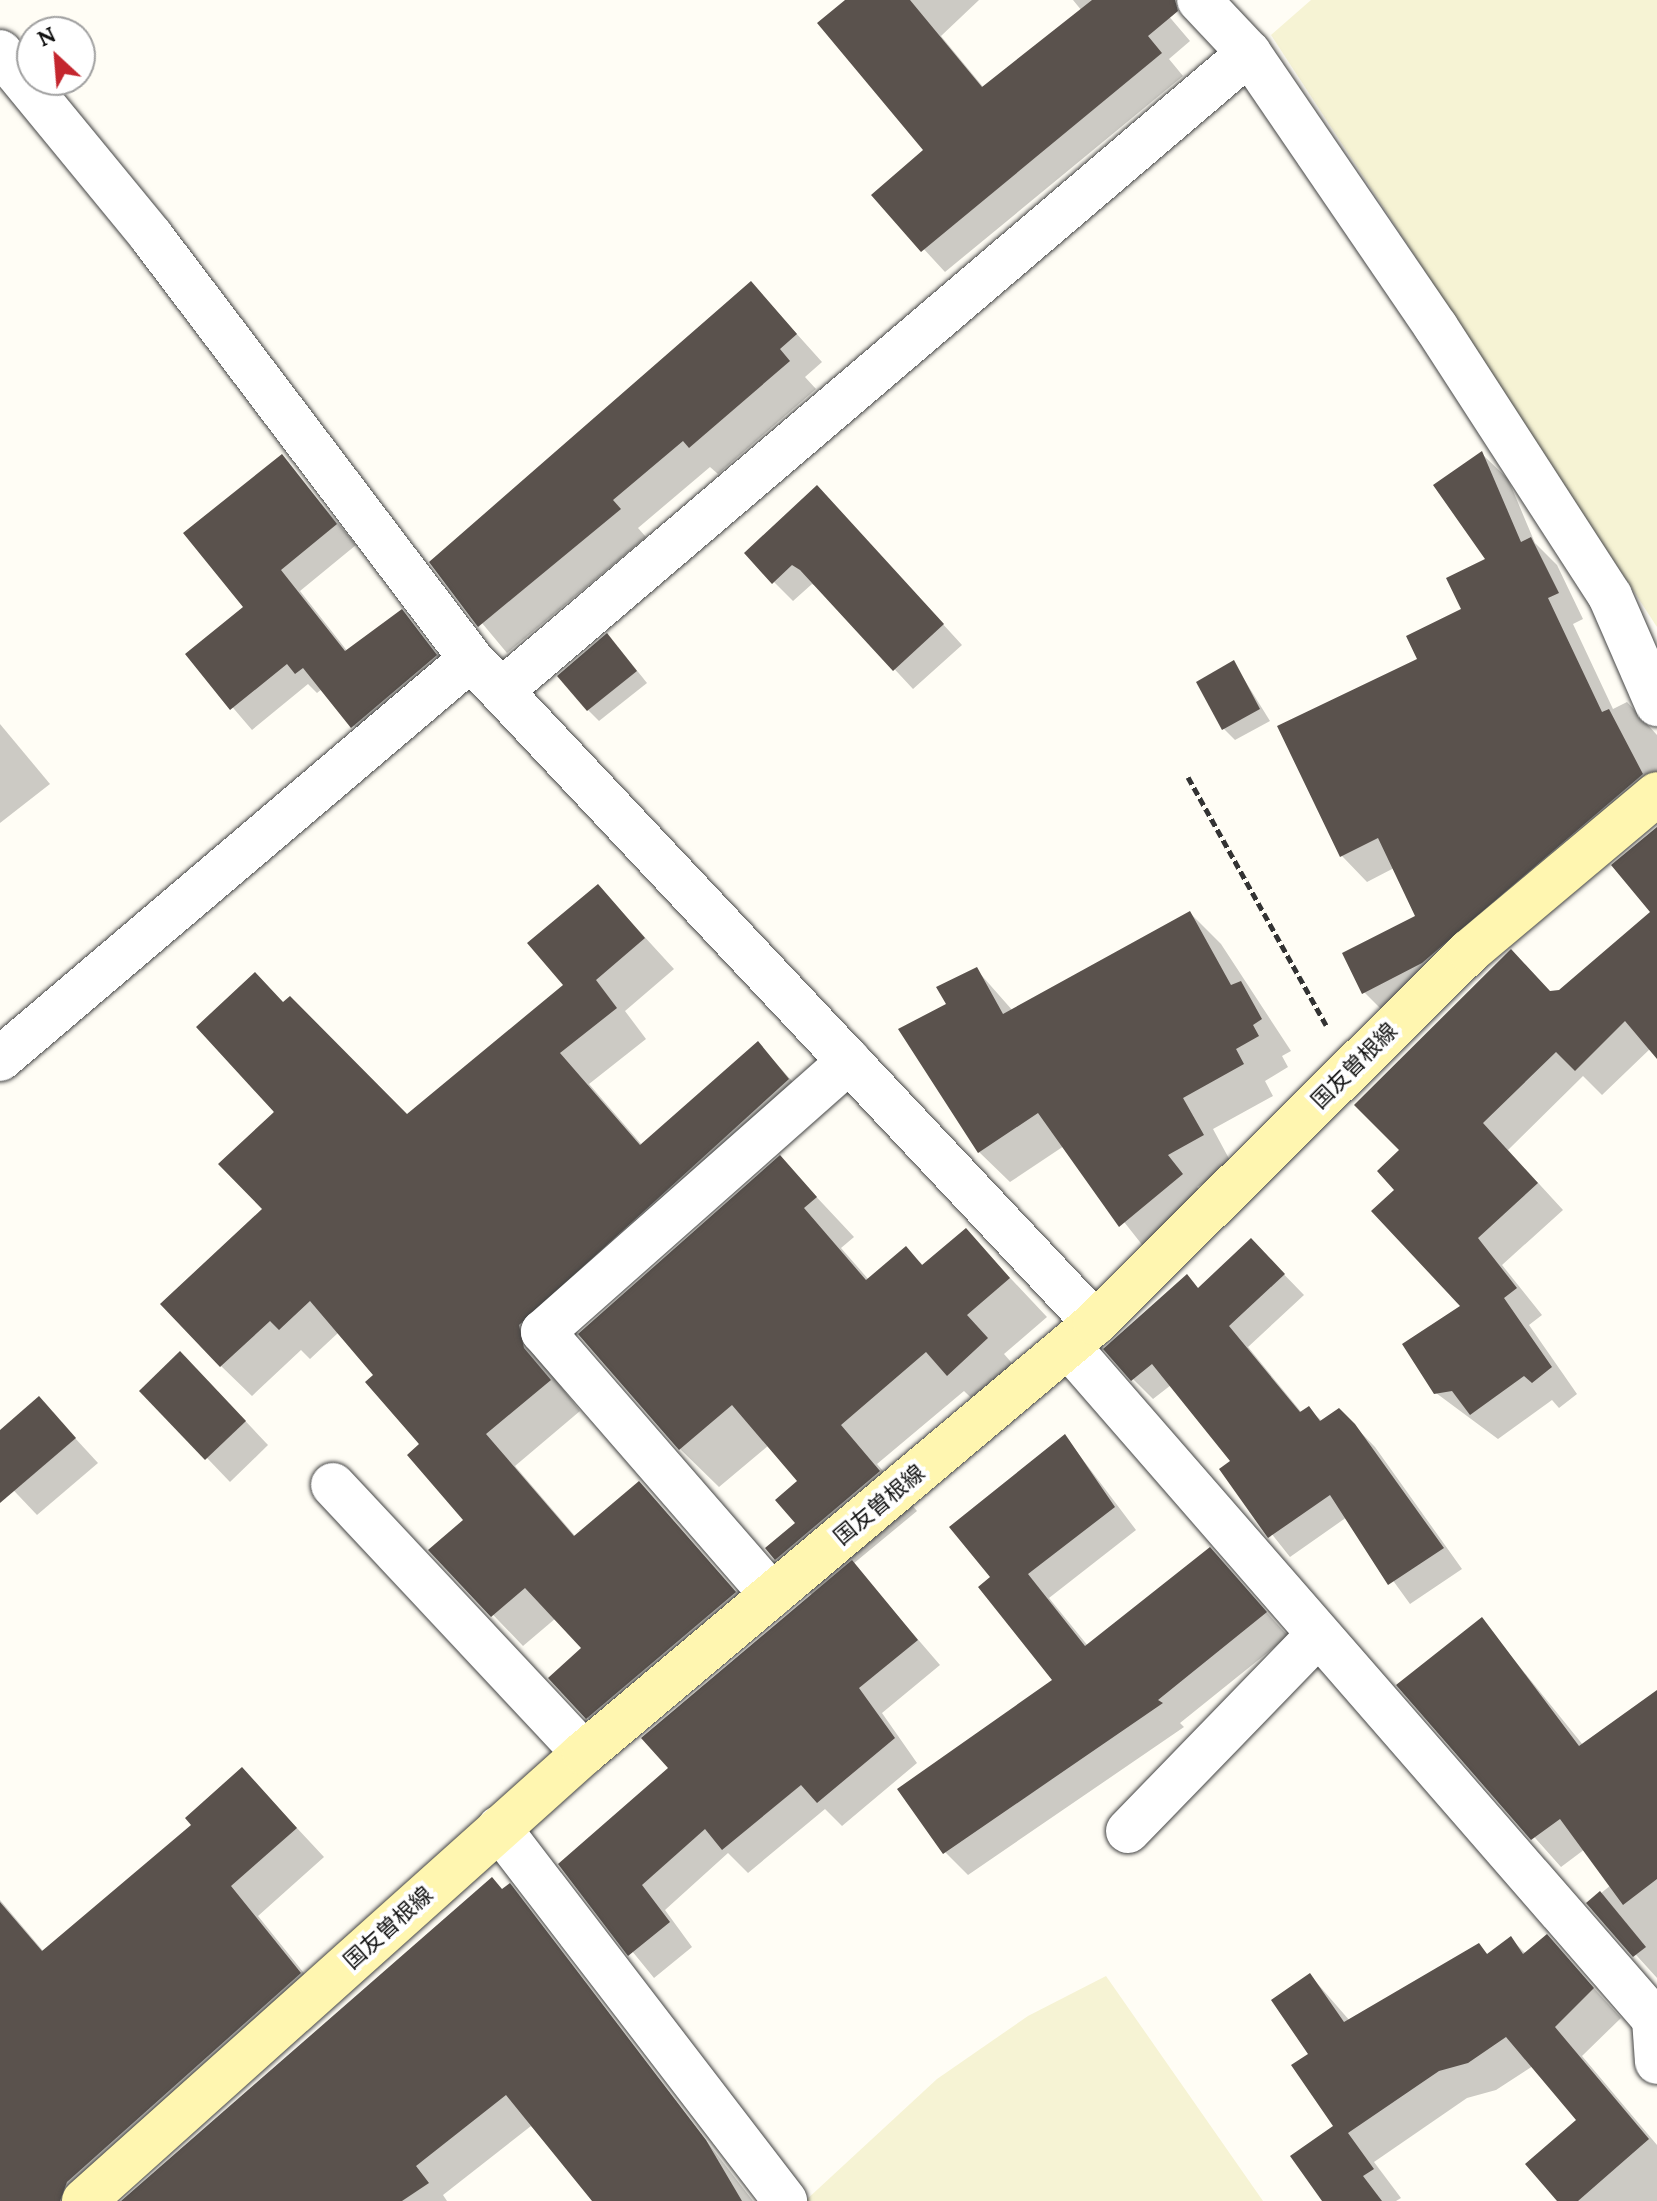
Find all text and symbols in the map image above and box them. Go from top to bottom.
north arrow [16,16,96,96]
text: N [33,20,60,53]
street label: 国友曽根線 [1306,1018,1402,1114]
street label: 国友曽根線 [828,1460,930,1550]
street label: 国友曽根線 [338,1881,438,1975]

